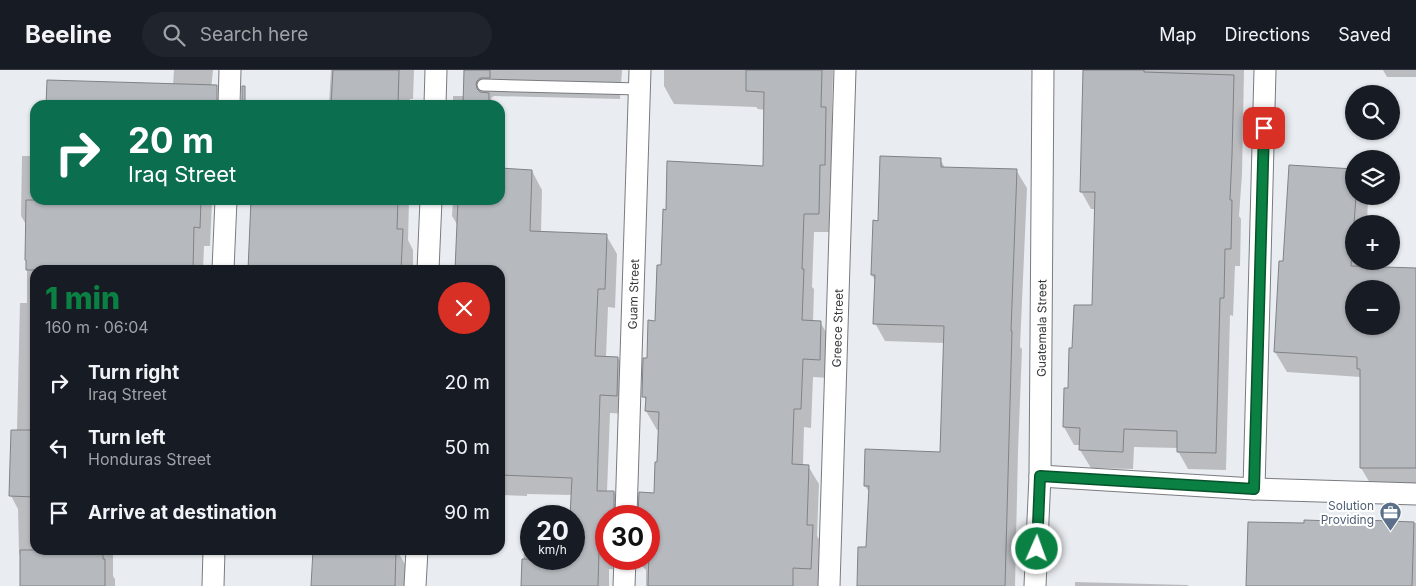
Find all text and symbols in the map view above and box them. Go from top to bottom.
search box [142,12,492,57]
text: Beeline [25,20,112,49]
icon: search [160,21,188,49]
text: Search here [200,23,308,46]
text: Map [1159,24,1197,45]
text: Directions [1225,24,1310,45]
text: Saved [1338,24,1391,45]
map controls [1345,85,1400,335]
button: search [1345,85,1400,140]
pin [1243,107,1285,149]
icon: arrive [1250,114,1278,142]
text: 20 m [128,119,214,161]
icon: right [45,120,110,185]
button: layers [1345,150,1400,205]
text: Iraq Street [128,161,236,187]
button: + [1345,215,1400,270]
street label: Guam Street [624,259,642,330]
street label: Guatemala Street [1033,279,1049,377]
text: 1 min [45,280,120,316]
button: − [1345,280,1400,335]
button: close [438,282,490,334]
street label: Greece Street [828,289,846,368]
text: 160 m · 06:04 [45,317,149,337]
text: Turn right [88,361,179,384]
icon: right [45,369,73,397]
text: 20 m [444,371,490,394]
text: Iraq Street [88,384,167,404]
text: Turn left [88,426,166,449]
icon: left [45,434,73,462]
text: 50 m [444,436,490,459]
text: Honduras Street [88,449,211,469]
place label: Solution Providing [1321,498,1374,527]
icon: arrive [45,499,73,527]
office icon: Solution Providing [1378,500,1402,531]
text: Arrive at destination [88,501,277,524]
text: 90 m [444,501,490,524]
speed limit sign: 30 [595,505,660,570]
text: 20 [536,516,569,546]
position arrow [1010,522,1062,574]
text: km/h [538,542,567,557]

